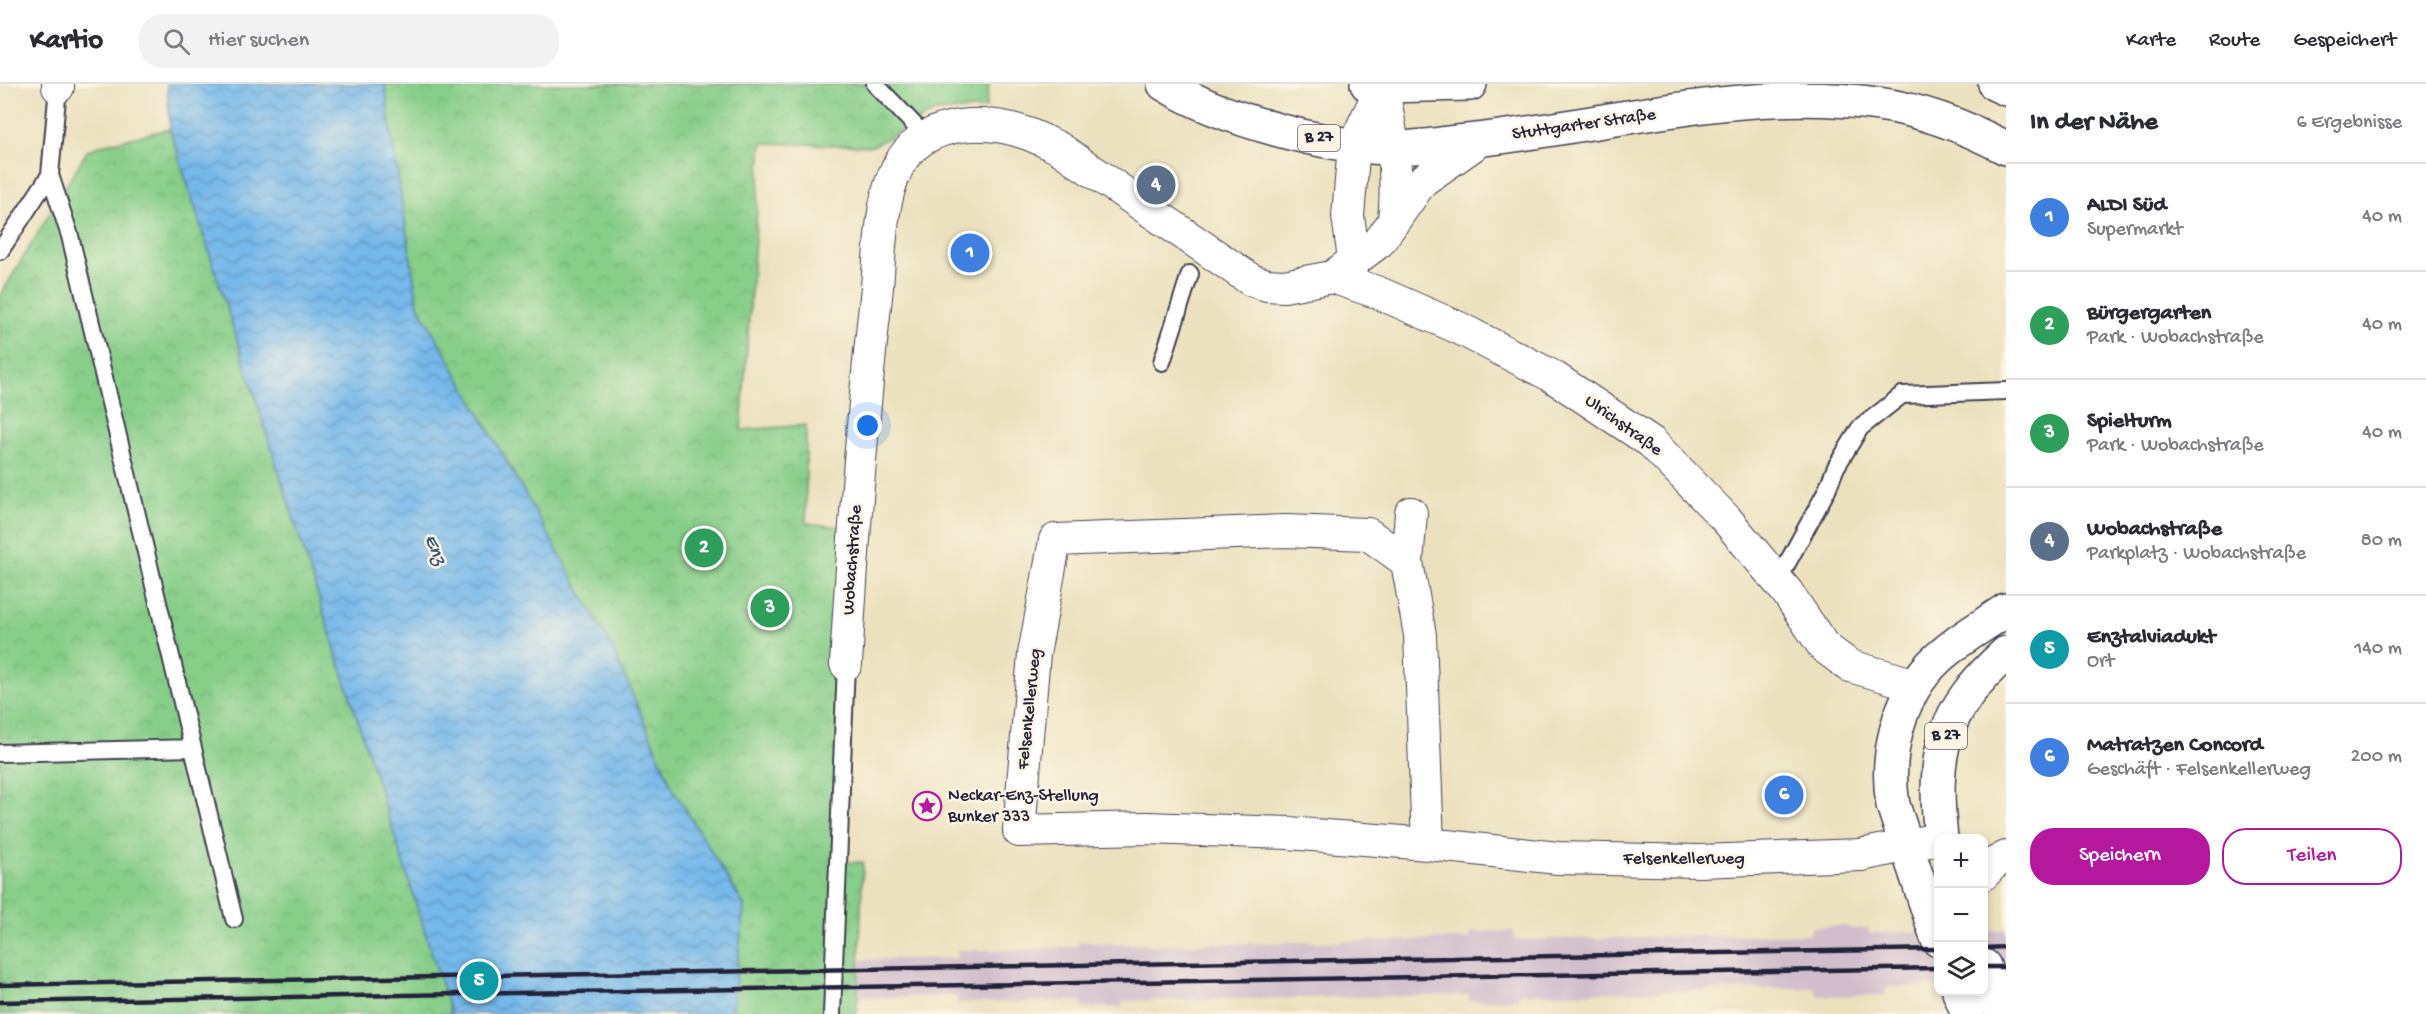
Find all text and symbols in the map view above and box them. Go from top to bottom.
search box [139,14,559,68]
text: Kartio [30,25,103,58]
icon: search [160,25,193,58]
text: Hier suchen [208,28,309,54]
text: Karte [2126,29,2176,54]
text: Route [2209,29,2260,54]
text: Gespeichert [2293,29,2396,54]
street label: Stuttgarter Straße [1511,104,1658,145]
text: In der Nähe [2030,108,2158,139]
text: 6 Ergebnisse [2296,112,2402,135]
road number: B 27 [1298,125,1340,151]
pin: 4 [1136,162,1176,208]
text: ALDI Süd [2087,193,2166,219]
text: 1 [2045,206,2054,229]
text: 40 m [2362,206,2402,229]
text: Supermarkt [2087,219,2182,242]
pin: 1 [950,230,990,276]
text: Bürgergarten [2087,301,2211,327]
text: 2 [2045,314,2054,337]
text: 40 m [2362,314,2402,337]
text: Park · Wobachstraße [2087,327,2264,350]
street label: Ulrichstraße [1580,391,1667,462]
text: Spielturm [2087,409,2172,435]
your location [853,411,882,440]
text: 3 [2044,422,2055,445]
text: 40 m [2362,422,2402,445]
text: Park · Wobachstraße [2087,435,2264,458]
street label: Wobachstraße [839,503,867,616]
text: Wobachstraße [2087,517,2222,543]
pin: 2 [684,526,724,570]
text: 4 [2045,530,2054,553]
text: 80 m [2361,530,2402,553]
water label: Enz [418,532,451,570]
text: Parkplatz · Wobachstraße [2087,543,2306,566]
pin: 3 [750,586,790,630]
text: Enztalviadukt [2087,625,2216,651]
text: 5 [2044,638,2055,661]
text: 140 m [2354,638,2402,661]
street label: Felsenkellerweg [1013,648,1047,771]
text: Ort [2087,651,2114,674]
road number: B 27 [1925,723,1967,749]
text: Matratzen Concord [2087,733,2263,759]
text: 6 [2044,746,2055,769]
text: 200 m [2351,746,2402,769]
text: Geschäft · Felsenkellerweg [2087,759,2311,782]
pin: 6 [1764,772,1804,818]
place label: Neckar-Enz-Stellung Bunker 333 [947,786,1099,828]
place icon: Neckar-Enz-Stellung Bunker 333 [911,790,943,822]
button: Speichern [2030,828,2210,885]
button: Teilen [2222,828,2402,885]
map controls [1934,834,1988,996]
button: + [1934,834,1988,888]
street label: Felsenkellerweg [1622,849,1745,870]
button: − [1934,888,1988,942]
button: layers [1934,942,1988,996]
pin: 5 [460,958,498,1004]

